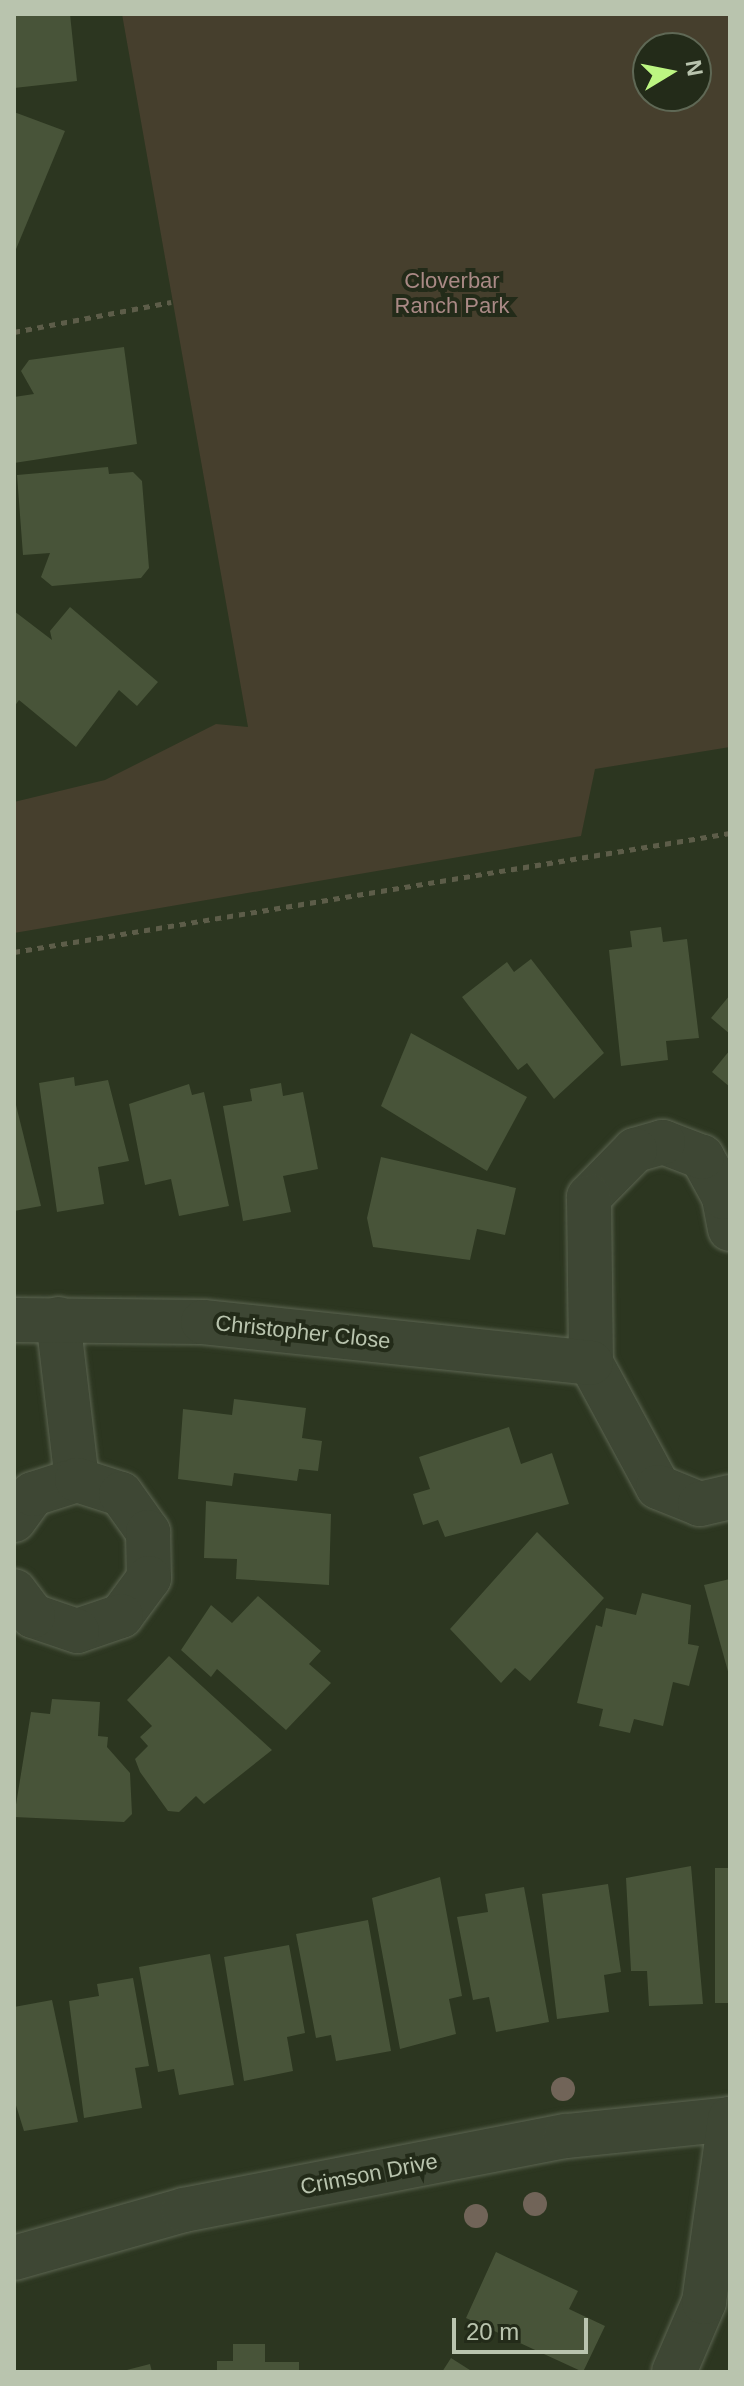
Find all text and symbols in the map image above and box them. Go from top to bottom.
north arrow [632,32,712,112]
text: N [680,58,708,78]
park label: Cloverbar Ranch Park [395,267,509,318]
street label: Christopher Close [214,1310,392,1354]
street label: Crimson Drive [298,2148,440,2200]
scale bar [456,2302,592,2352]
text: 20 m [466,2318,519,2345]

